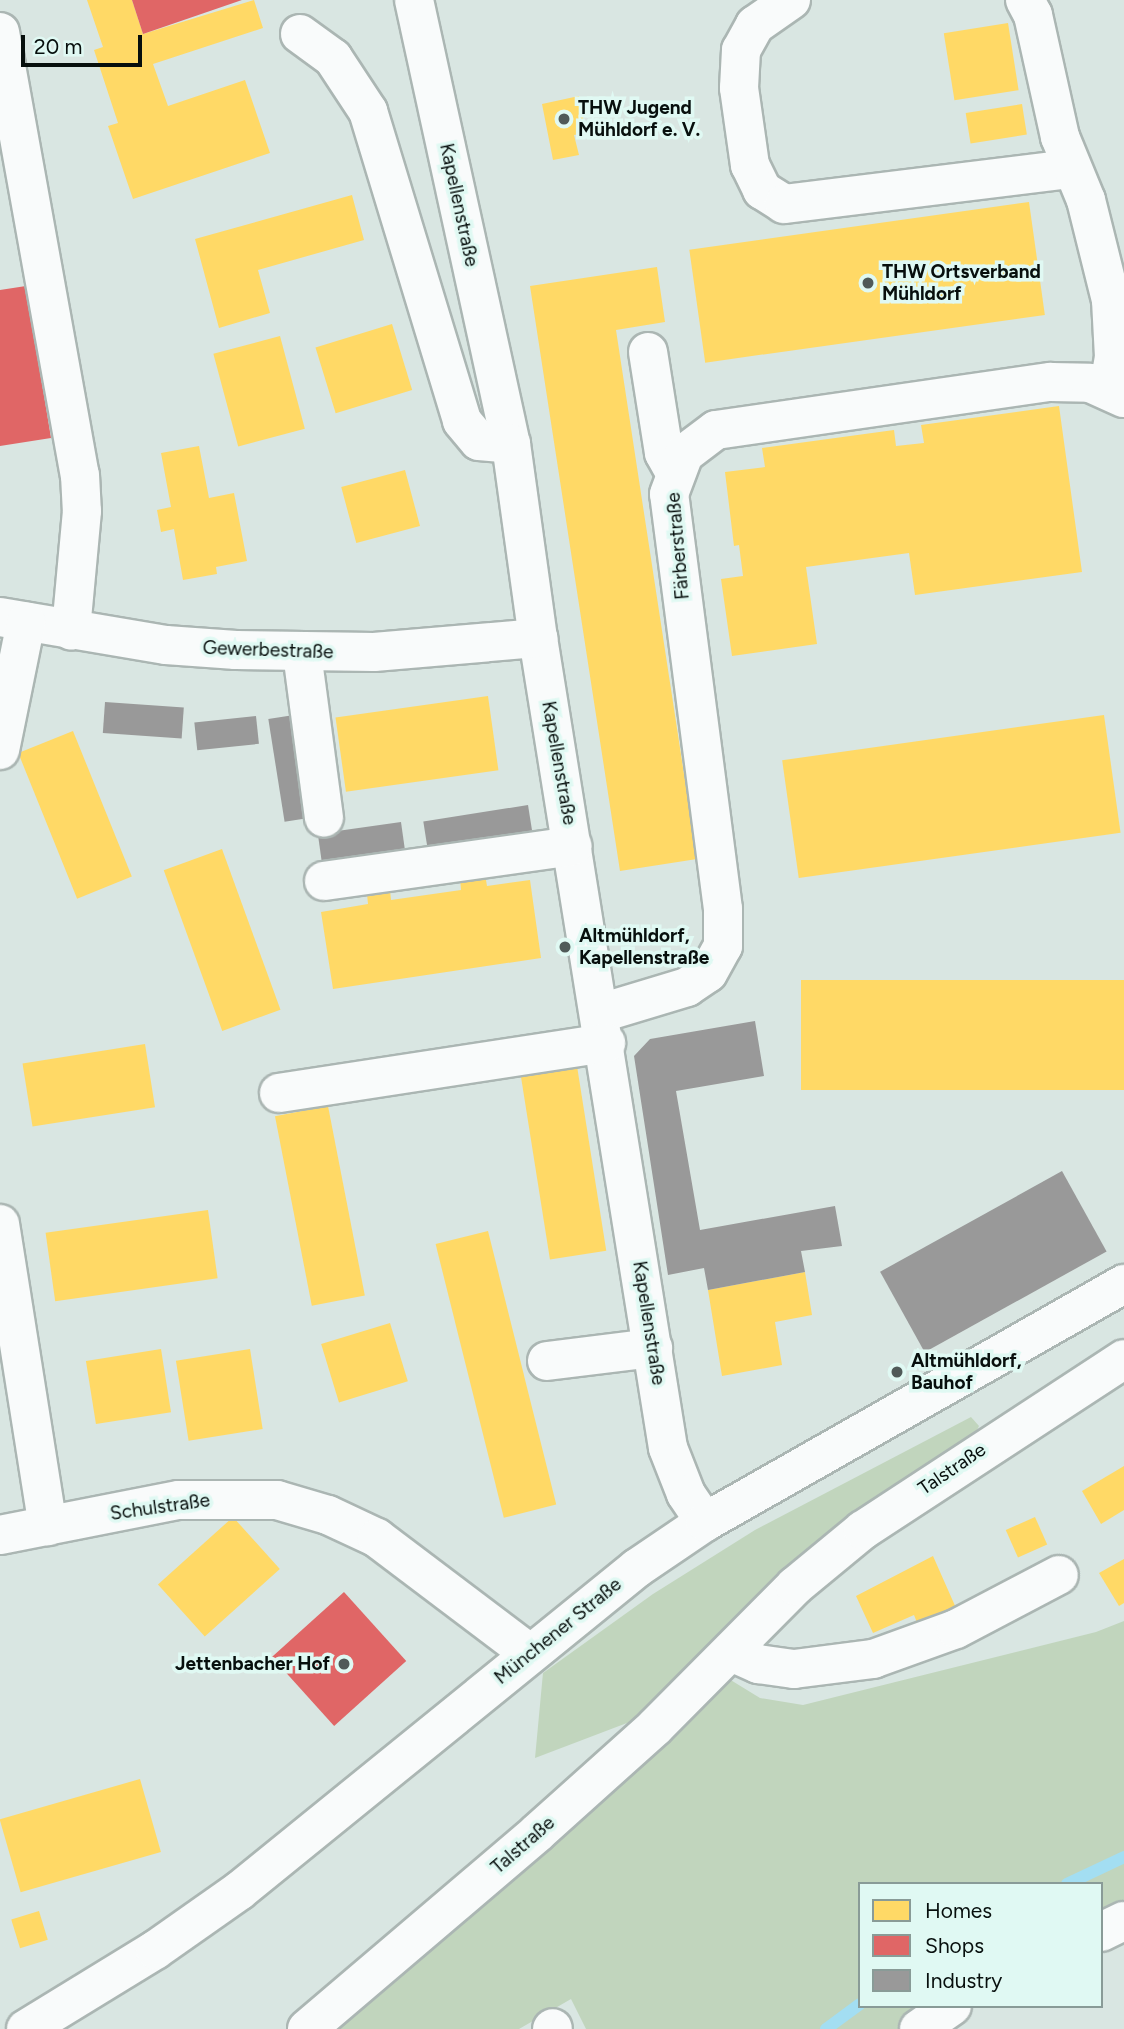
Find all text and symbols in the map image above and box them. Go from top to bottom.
scale bar [24,21,145,65]
text: 20 m [34,34,82,59]
place label: THW Jugend Mühldorf e. V. [578,97,700,141]
marker: THW Jugend Mühldorf e. V. [556,111,572,127]
street label: Kapellenstraße [435,141,483,269]
place label: THW Ortsverband Mühldorf [882,261,1041,305]
marker: THW Ortsverband Mühldorf [860,275,876,291]
street label: Färberstraße [662,491,694,601]
street label: Gewerbestraße [202,636,334,664]
street label: Kapellenstraße [537,699,581,827]
place label: Altmühldorf, Kapellenstraße [579,925,709,969]
marker: Altmühldorf, Kapellenstraße [557,939,573,955]
street label: Kapellenstraße [628,1259,670,1387]
place label: Altmühldorf, Bauhof [911,1350,1022,1394]
marker: Altmühldorf, Bauhof [889,1364,905,1380]
street label: Talstraße [914,1438,990,1500]
street label: Schulstraße [109,1489,211,1525]
street label: Münchener Straße [490,1573,626,1689]
place label: Jettenbacher Hof [175,1653,330,1675]
marker: Jettenbacher Hof [336,1656,352,1672]
street label: Talstraße [487,1811,559,1879]
legend [858,1882,1103,2008]
text: Homes [925,1898,992,1923]
text: Shops [925,1933,984,1958]
text: Industry [925,1968,1002,1993]

